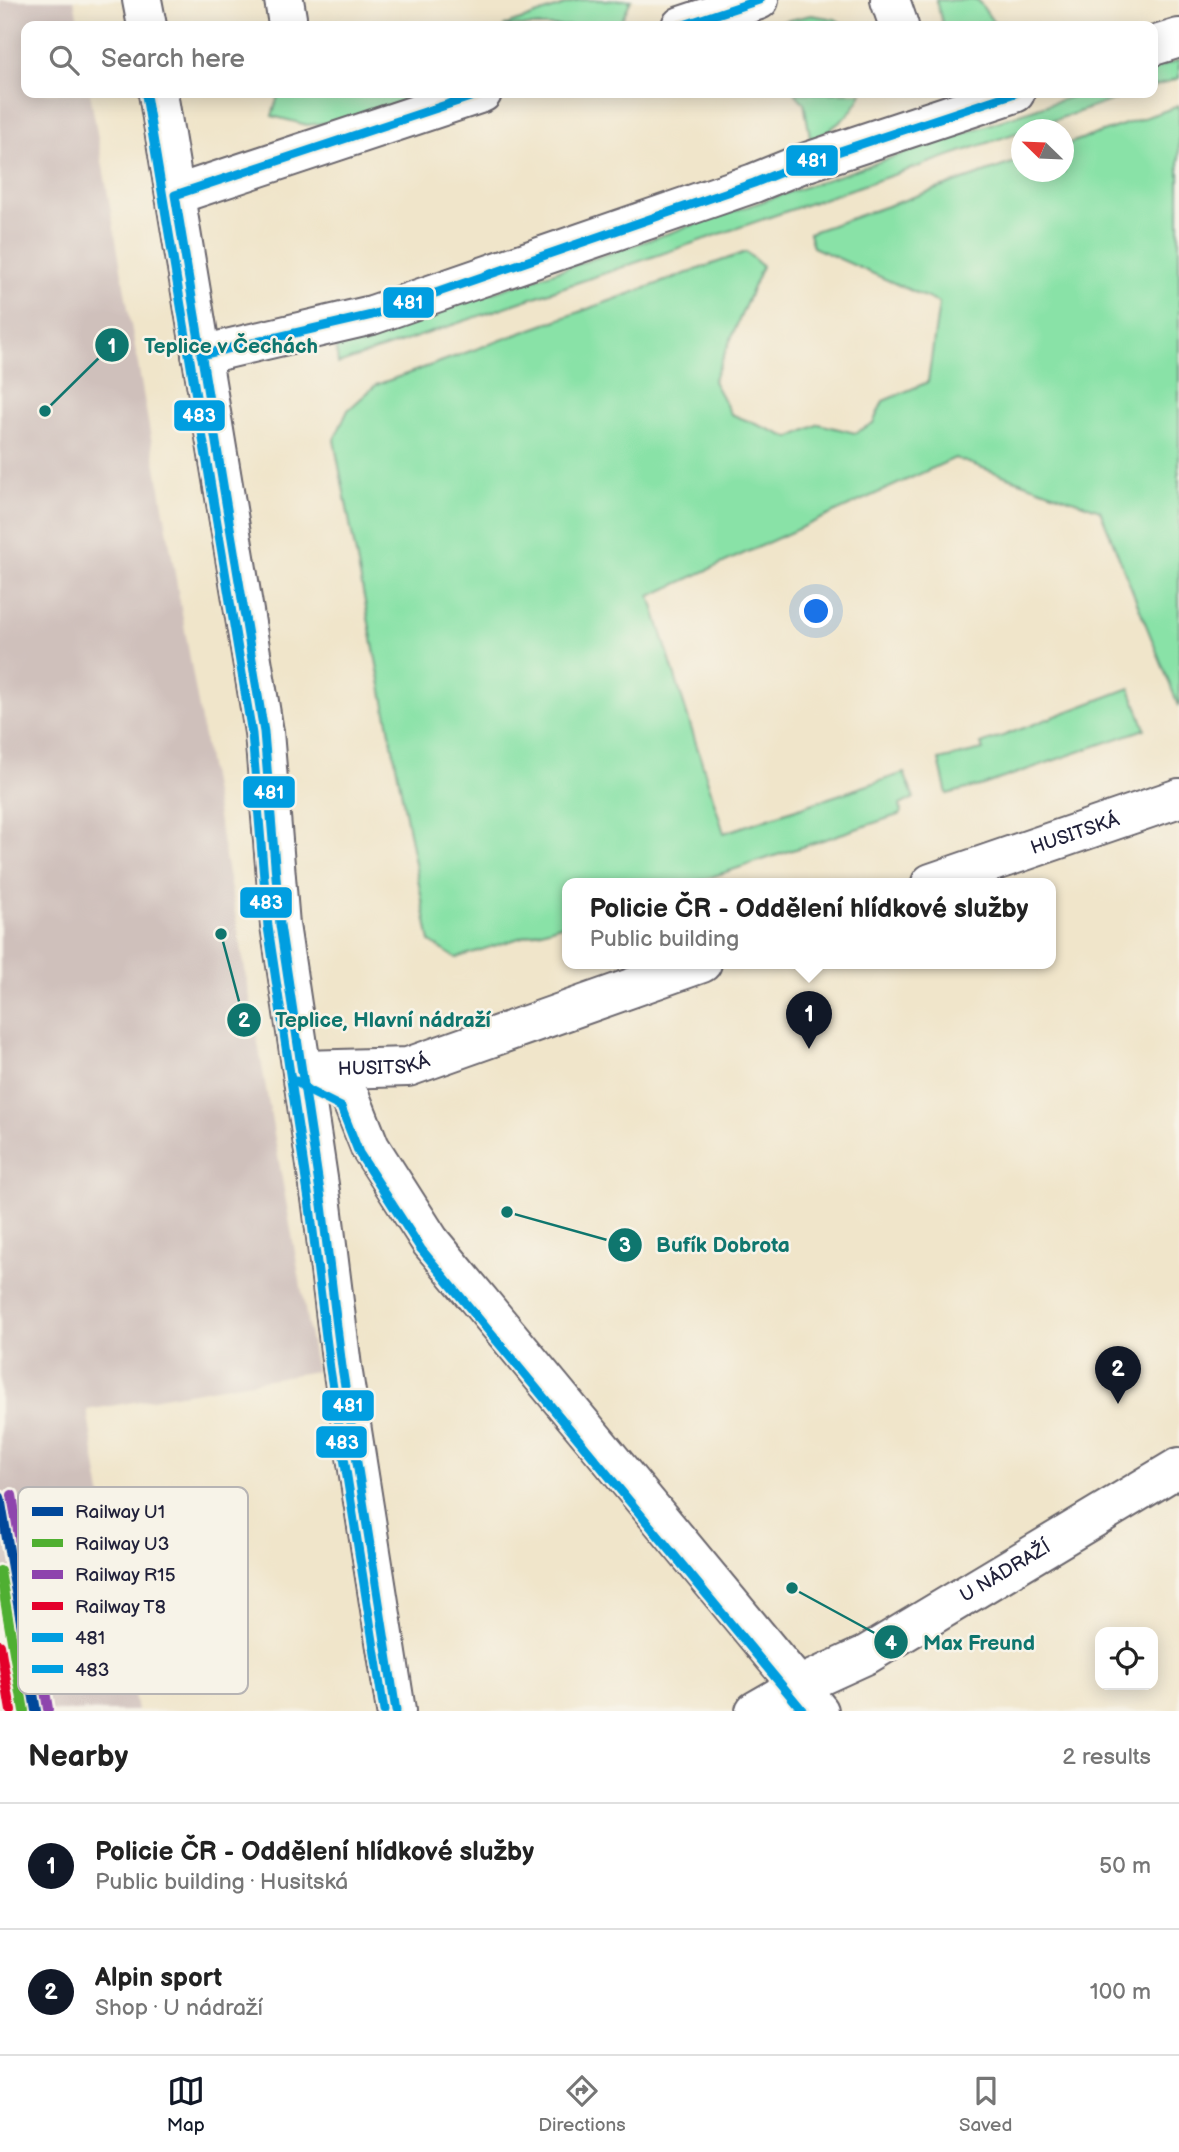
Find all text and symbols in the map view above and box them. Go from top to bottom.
search box [21,21,1158,98]
icon: search [45,41,83,79]
text: Search here [101,44,245,75]
north arrow [1011,119,1074,182]
line badge: 481 [785,144,839,177]
text: 481 [797,150,827,173]
line badge: 481 [382,286,435,319]
text: 481 [393,292,423,315]
callout: Teplice v Čechách [95,324,332,366]
text: Teplice v Čechách [144,333,318,359]
text: 1 [108,334,116,359]
line badge: 483 [173,399,226,432]
text: 483 [182,405,216,428]
your location [799,594,833,628]
line badge: 481 [242,775,296,809]
text: 481 [254,782,284,805]
street label: HUSITSKÁ [1027,807,1122,860]
popup [562,878,1056,969]
line badge: 483 [239,886,293,919]
text: 483 [249,892,283,915]
text: Policie ČR - Oddělení hlídkové služby [589,894,1029,925]
text: Public building [589,925,739,953]
pin: 1 [786,991,832,1049]
callout: Teplice, Hlavní nádraží [226,999,505,1041]
text: 2 [238,1008,251,1033]
text: Teplice, Hlavní nádraží [275,1008,492,1033]
street label: HUSITSKÁ [338,1048,433,1081]
callout: Bufík Dobrota [608,1224,804,1266]
text: 3 [619,1233,631,1258]
text: Bufík Dobrota [656,1233,790,1258]
pin: 2 [1095,1346,1141,1404]
line badge: 481 [321,1389,375,1422]
text: 481 [333,1395,363,1418]
line badge: 483 [315,1425,368,1459]
text: 483 [325,1432,359,1455]
legend [18,1487,248,1694]
text: Railway U1 [75,1501,165,1524]
text: Railway U3 [75,1533,169,1556]
street label: U NÁDRAŽÍ [956,1534,1055,1607]
text: Railway R15 [75,1564,176,1587]
text: Railway T8 [75,1596,166,1619]
callout: Max Freund [874,1621,1049,1663]
text: 481 [75,1627,105,1650]
map controls [1095,1627,1158,1690]
button: locate [1095,1627,1158,1690]
text: 4 [885,1631,898,1656]
text: Max Freund [923,1631,1035,1656]
text: 483 [75,1659,109,1682]
text: Nearby [28,1739,128,1775]
text: 2 results [1062,1743,1151,1771]
text: Policie ČR - Oddělení hlídkové služby [95,1837,534,1868]
text: 1 [46,1852,56,1880]
text: 50 m [1099,1852,1151,1880]
text: Public building · Husitská [95,1868,348,1896]
text: Alpin sport [95,1963,222,1994]
text: 2 [44,1978,58,2006]
text: 100 m [1090,1978,1151,2006]
text: Shop · U nádraží [95,1994,263,2022]
tab: Map [167,2072,205,2137]
tab: Directions [538,2072,626,2137]
tab: Saved [959,2072,1012,2137]

